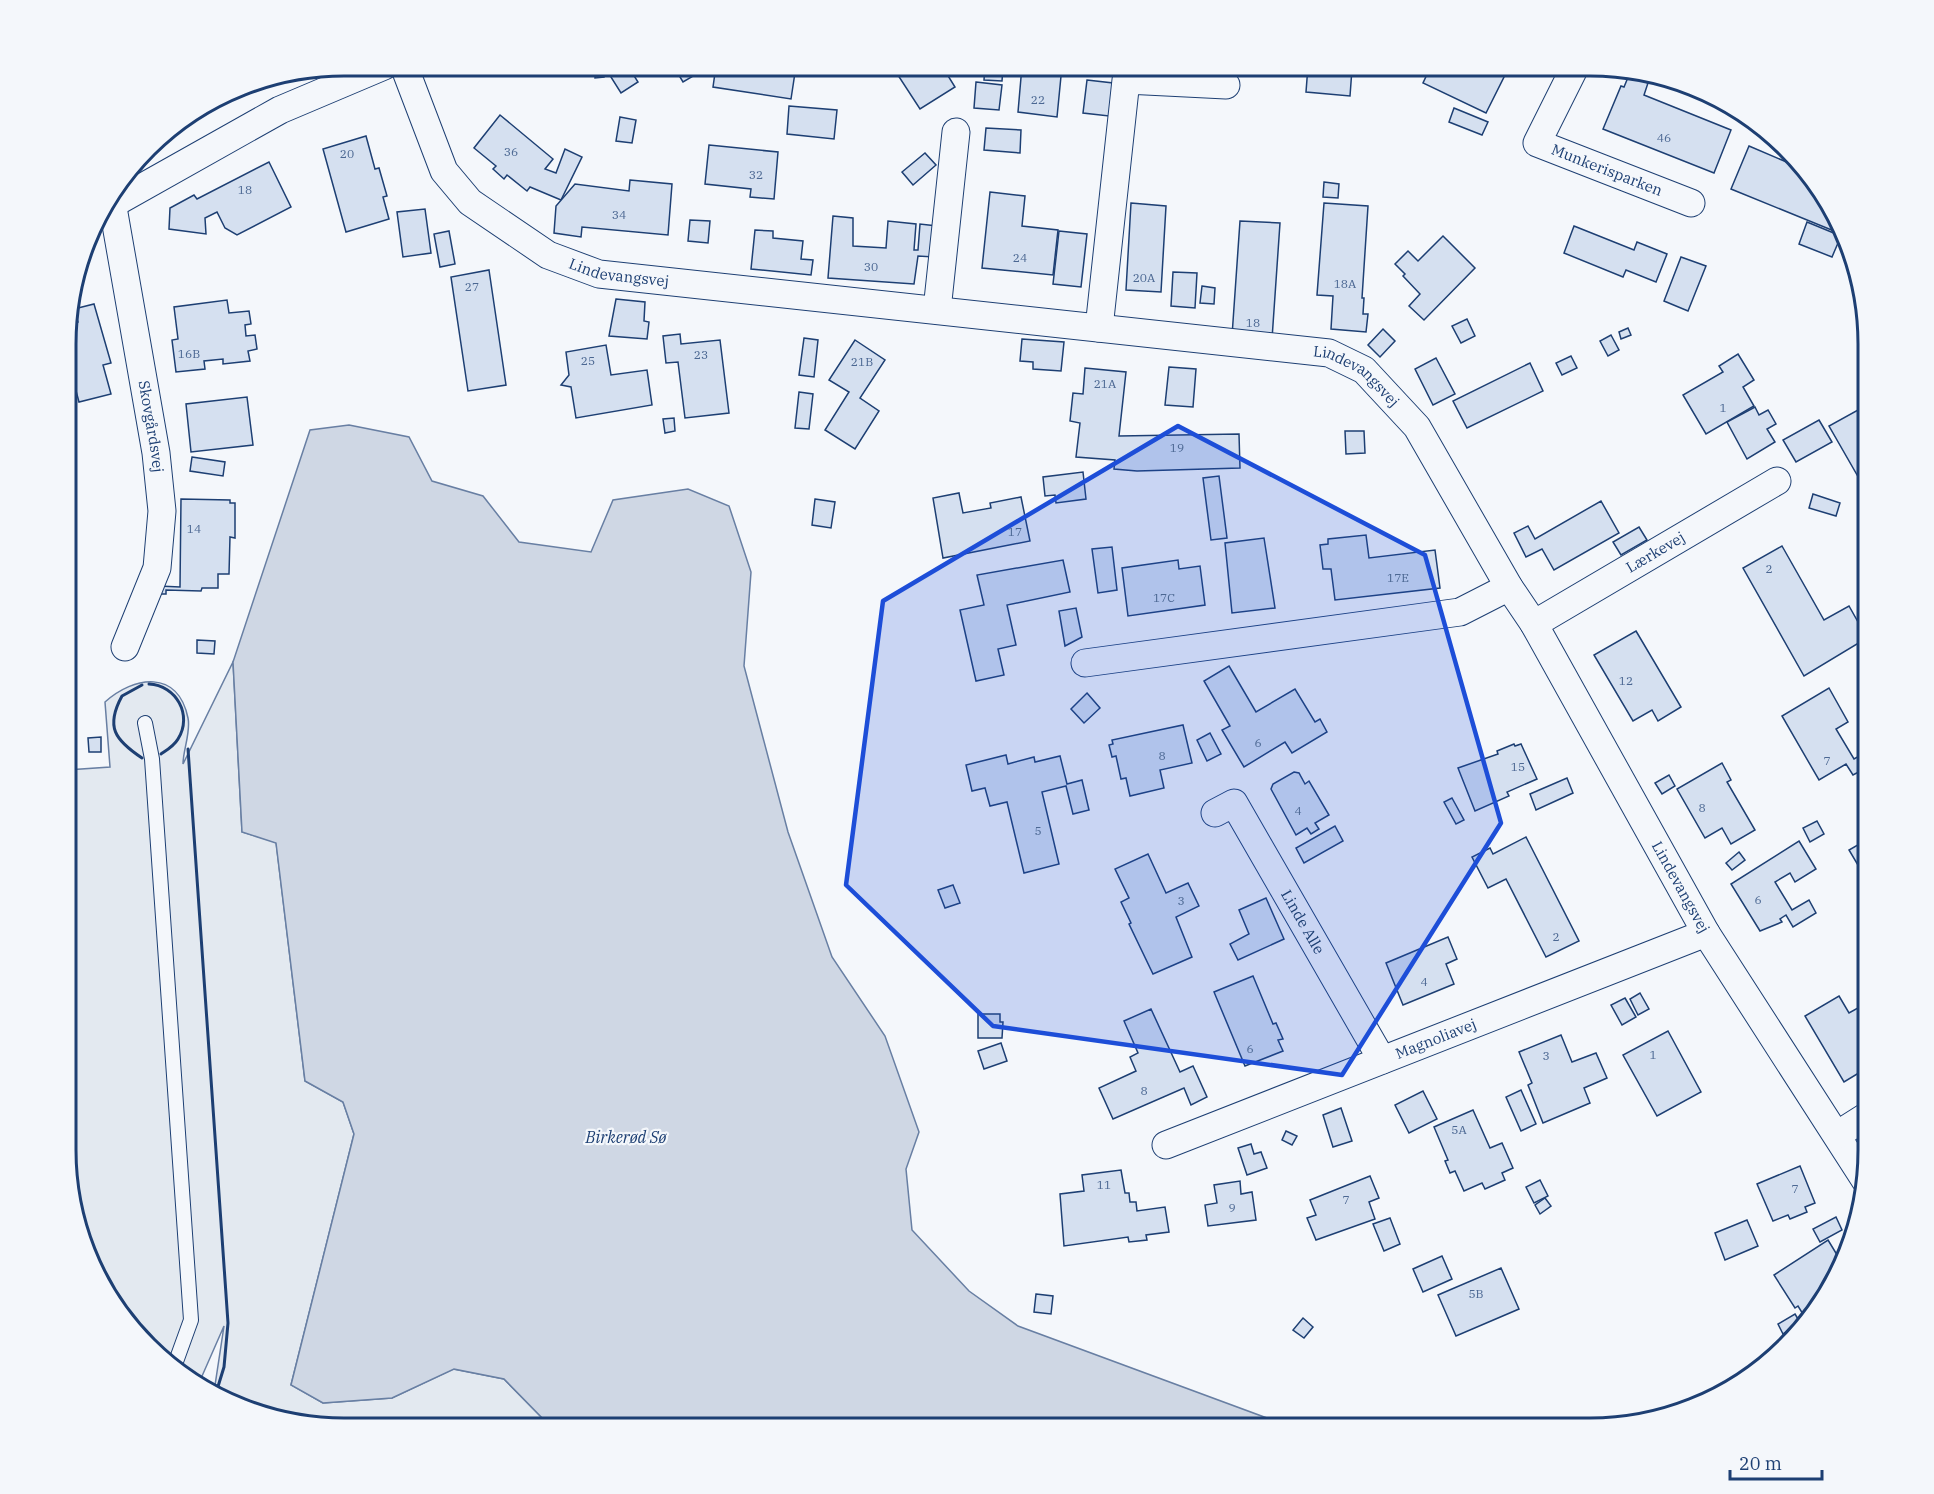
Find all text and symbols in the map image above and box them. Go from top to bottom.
house number: 22 [1031,92,1045,107]
house number: 46 [1657,130,1671,145]
street label: Munkerisparken [1549,140,1666,200]
house number: 36 [504,144,518,159]
house number: 20 [340,146,354,161]
house number: 32 [749,167,763,182]
house number: 18 [238,182,252,197]
house number: 34 [612,207,626,222]
house number: 24 [1013,250,1027,265]
street label: Lindevangsvej [566,254,670,291]
house number: 30 [864,259,878,274]
house number: 20A [1133,270,1156,285]
house number: 18A [1334,276,1357,291]
house number: 27 [465,279,479,294]
house number: 18 [1246,315,1260,330]
street label: Lindevangsvej [1312,341,1403,411]
house number: 16B [178,346,200,361]
house number: 23 [694,347,708,362]
house number: 25 [581,353,595,368]
house number: 21B [851,354,873,369]
house number: 21A [1094,376,1117,391]
street label: Skovgårdsvej [134,379,168,474]
house number: 1 [1719,400,1727,415]
house number: 19 [1170,440,1184,455]
house number: 14 [187,521,201,536]
house number: 17 [1008,524,1022,539]
street label: Lærkevej [1622,527,1688,577]
house number: 2 [1765,561,1773,576]
house number: 17E [1387,570,1409,585]
house number: 17C [1153,590,1175,605]
house number: 12 [1619,673,1633,688]
house number: 6 [1254,735,1262,750]
house number: 8 [1158,748,1166,763]
house number: 7 [1823,753,1831,768]
house number: 15 [1511,759,1525,774]
house number: 8 [1698,800,1706,815]
house number: 4 [1294,803,1302,818]
house number: 5 [1034,823,1042,838]
street label: Lindevangsvej [1648,838,1714,936]
street label: Linde Alle [1277,886,1329,957]
house number: 6 [1754,892,1762,907]
house number: 3 [1177,893,1185,908]
house number: 2 [1552,929,1560,944]
house number: 4 [1420,974,1428,989]
street label: Magnoliavej [1393,1014,1479,1063]
house number: 6 [1246,1041,1254,1056]
house number: 1 [1649,1047,1657,1062]
house number: 3 [1542,1048,1550,1063]
house number: 8 [1140,1083,1148,1098]
house number: 5A [1451,1122,1467,1137]
water label: Birkerød Sø [585,1127,667,1147]
house number: 11 [1097,1177,1111,1192]
house number: 7 [1791,1181,1799,1196]
house number: 7 [1342,1192,1350,1207]
house number: 9 [1228,1200,1236,1215]
house number: 5B [1468,1286,1484,1301]
scale bar [1730,1443,1822,1481]
text: 20 m [1739,1452,1782,1475]

